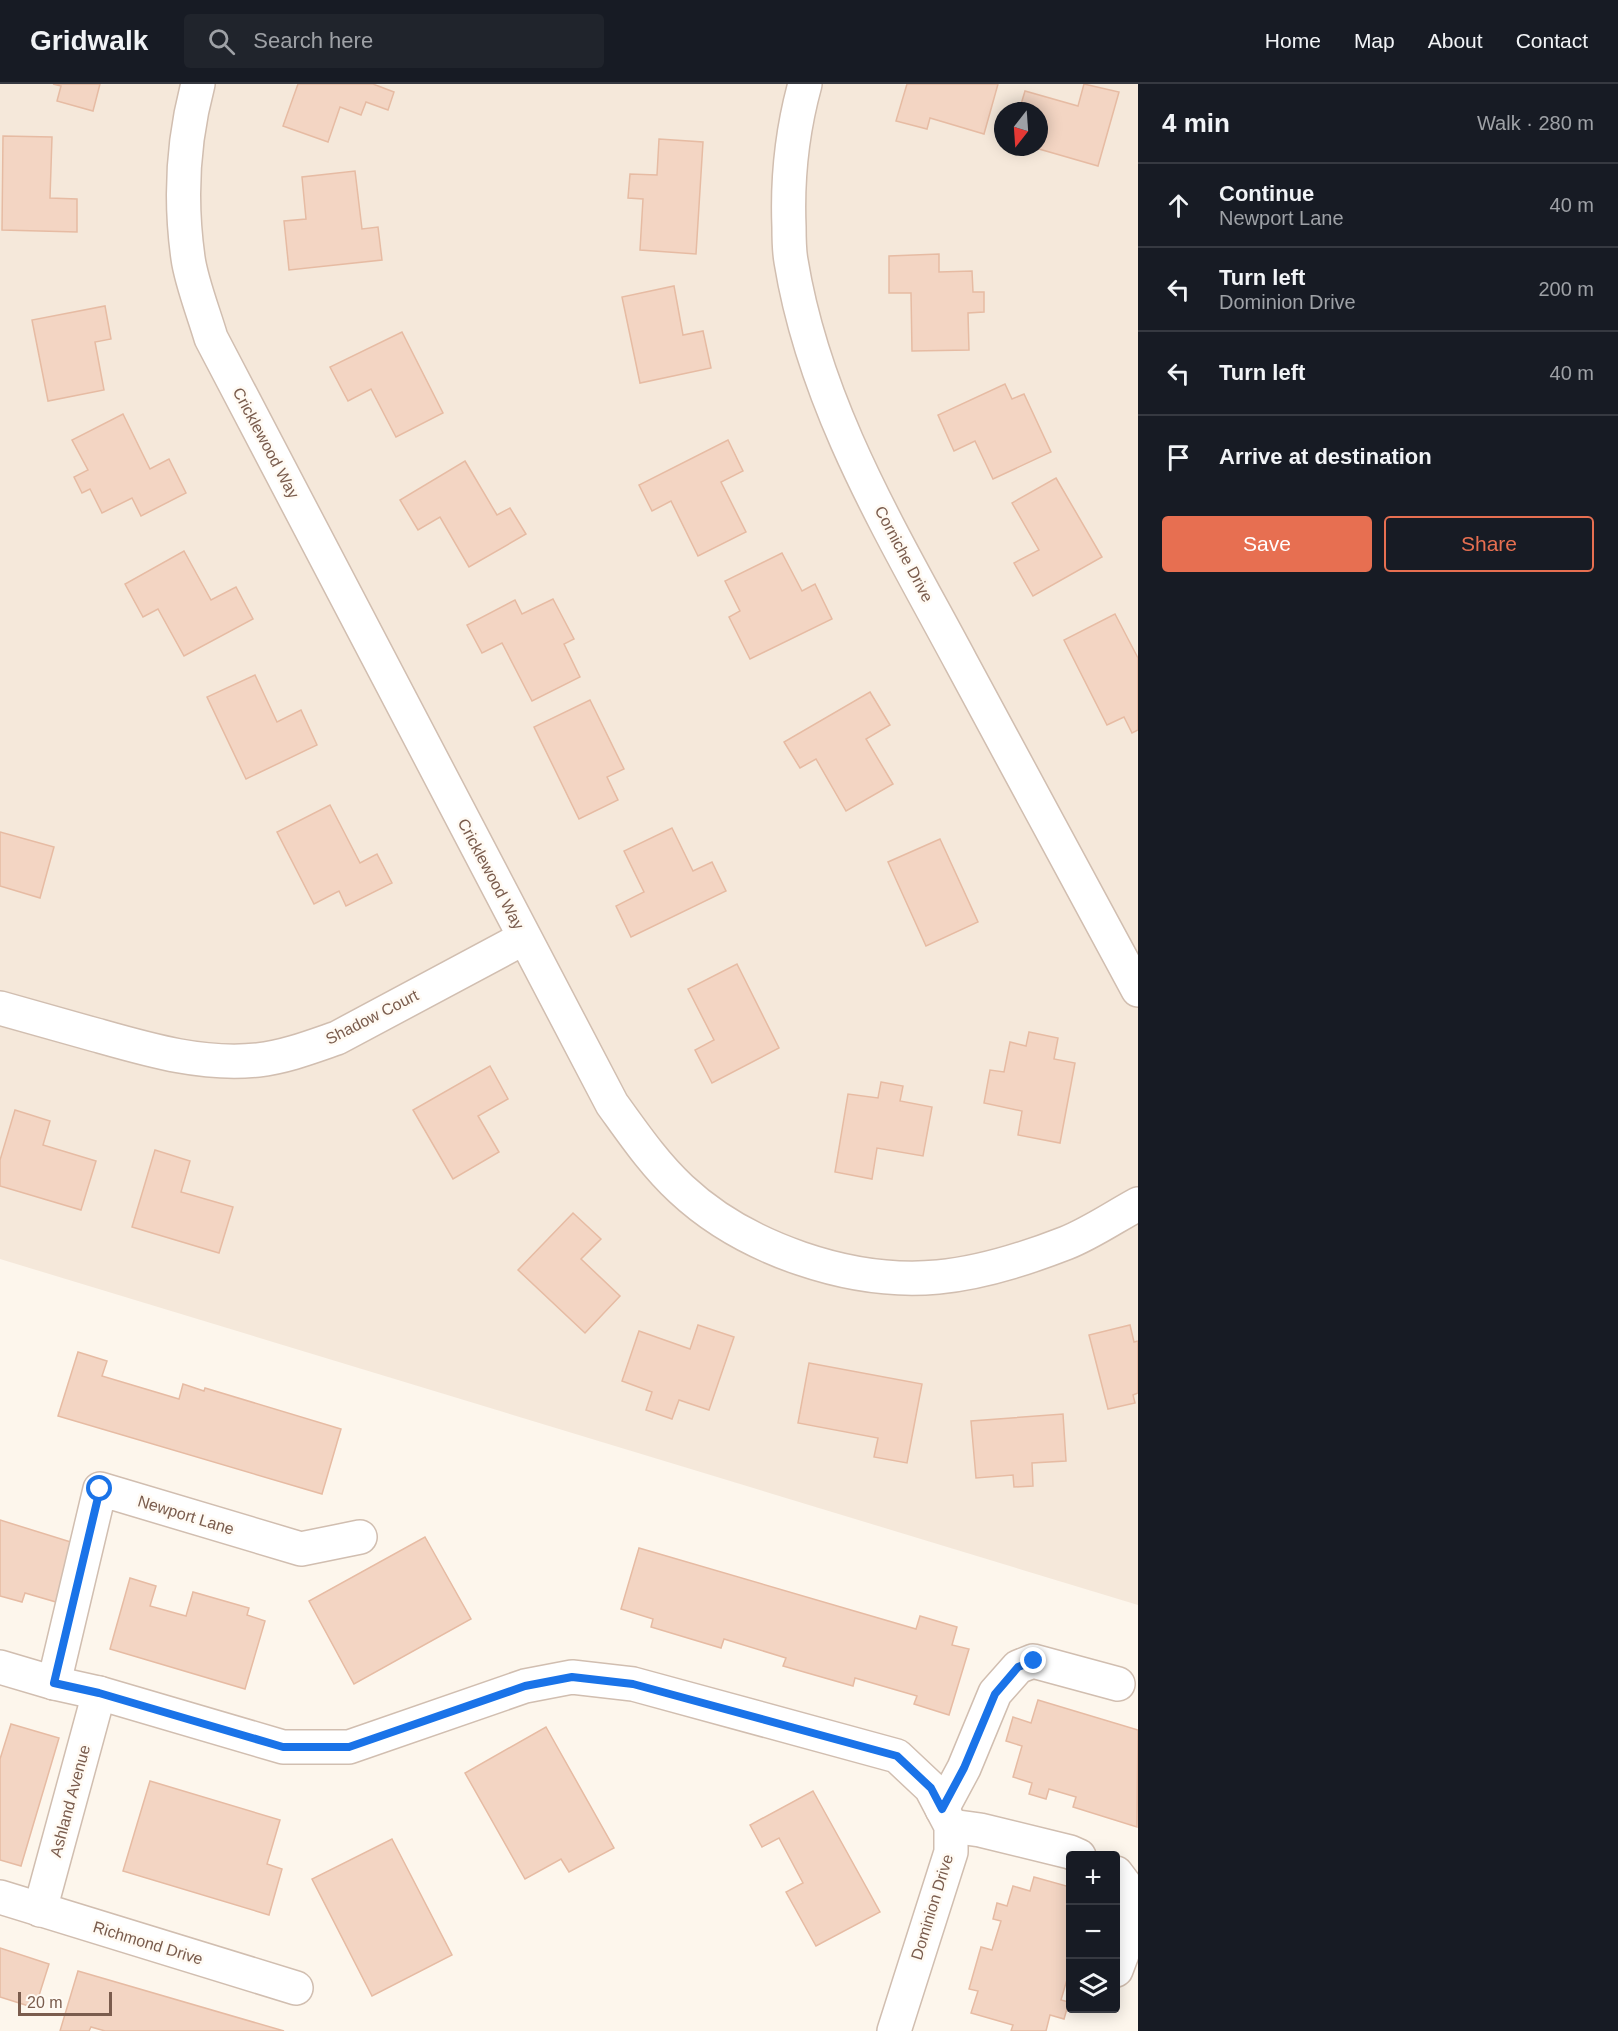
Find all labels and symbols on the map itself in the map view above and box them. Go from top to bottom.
north arrow [994,102,1048,156]
street label: Cricklewood Way [230,385,302,501]
street label: Corniche Drive [872,503,936,605]
street label: Cricklewood Way [455,816,527,932]
street label: Shadow Court [323,986,422,1048]
route start [86,1475,112,1501]
street label: Newport Lane [136,1492,236,1538]
route end [1020,1647,1046,1673]
street label: Ashland Avenue [47,1743,93,1859]
street label: Dominion Drive [908,1852,956,1962]
street label: Richmond Drive [91,1918,205,1968]
scale bar [18,1989,112,2016]

